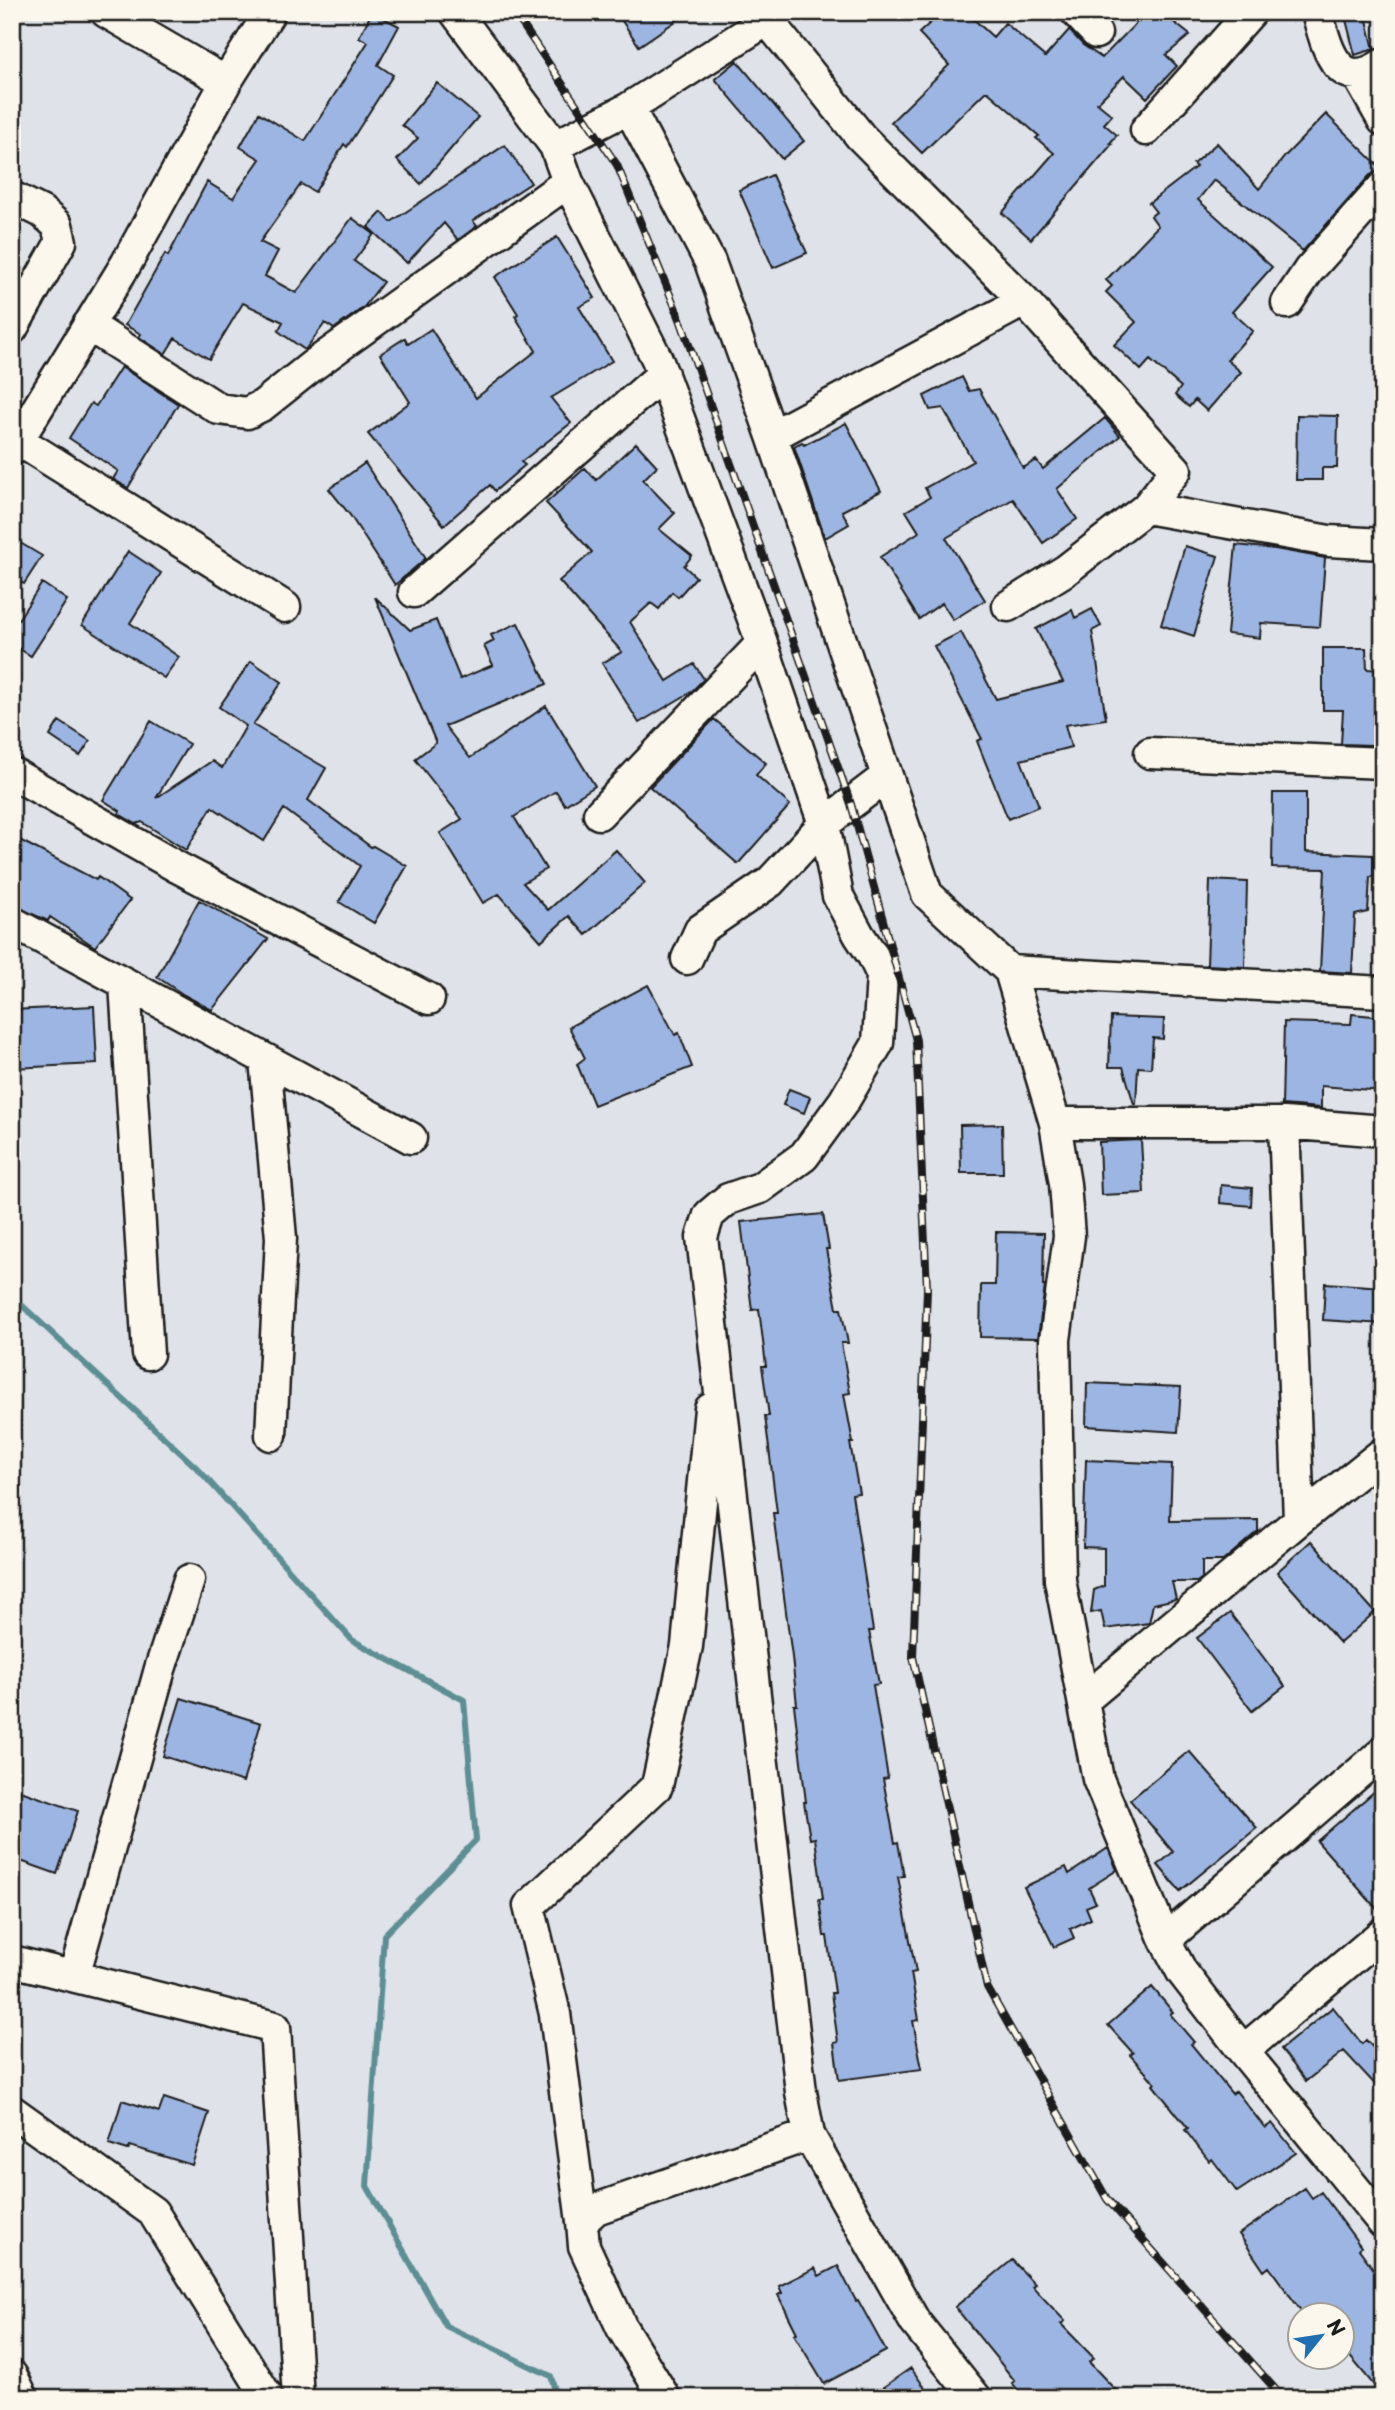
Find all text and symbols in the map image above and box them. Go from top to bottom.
north arrow [1286,2302,1356,2372]
text: N [1321,2313,1352,2341]

